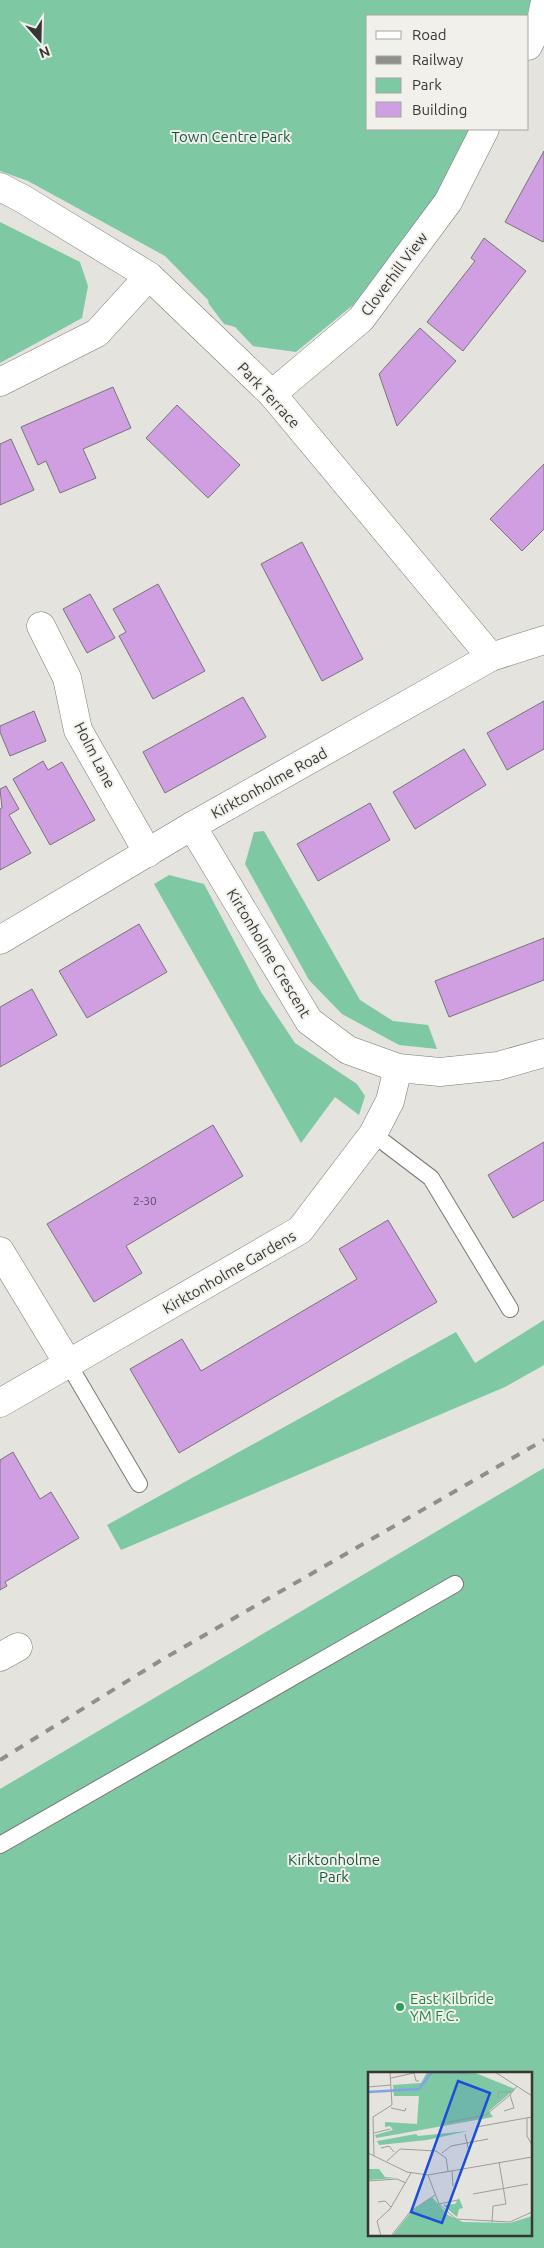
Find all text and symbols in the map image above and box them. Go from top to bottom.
north arrow [15,15,65,65]
legend [366,15,529,130]
text: Road [412,26,447,43]
text: N [37,43,52,62]
text: Railway [412,51,463,68]
text: Park [412,76,442,93]
text: Building [412,101,467,118]
park label: Town Centre Park [171,128,291,145]
street label: Cloverhill View [357,229,431,319]
street label: Park Terrace [234,359,304,431]
street label: Holm Lane [71,719,119,791]
street label: Kirktonholme Road [208,744,330,822]
street label: Kirtonholme Crescent [224,886,314,1021]
house number: 2-30 [133,1194,157,1207]
street label: Kirktonholme Gardens [159,1227,299,1317]
park label: Kirktonholme Park [288,1851,380,1885]
place label: East Kilbride YM F.C. [410,1990,494,2024]
marker: East Kilbride YM F.C. [394,2001,406,2013]
inset map [368,2072,532,2236]

